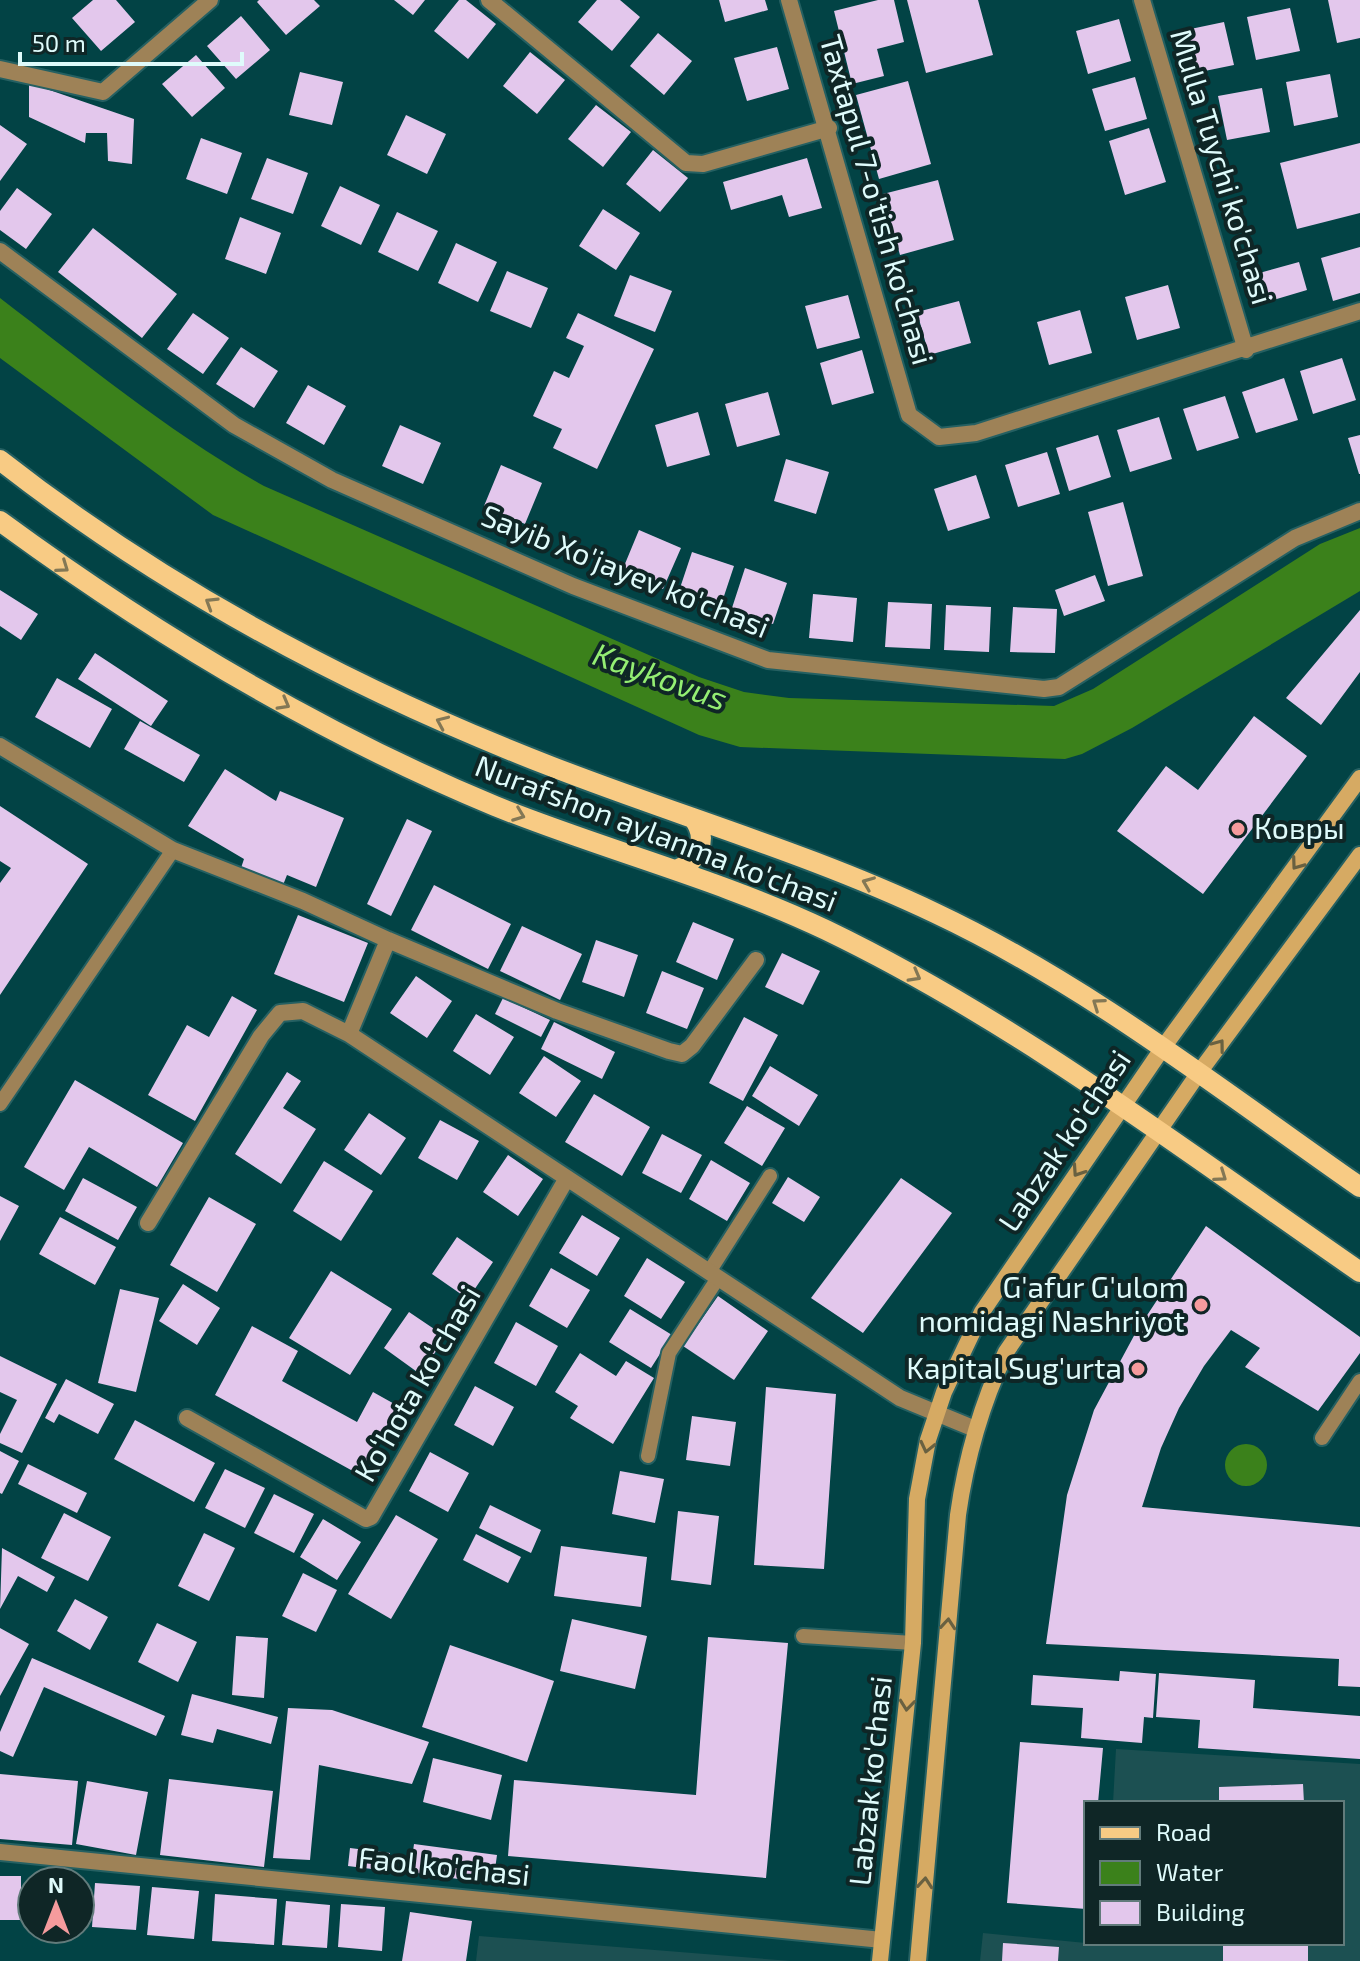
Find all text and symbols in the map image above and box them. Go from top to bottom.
scale bar [20,16,242,66]
street label: Mulla Tuychi ko'chasi [1164,25,1282,308]
text: 50 m [32,28,86,57]
street label: Taxtapul 7-o'tish ko'chasi [814,30,942,369]
street label: Sayib Xo'jayev ko'chasi [477,496,775,644]
one-way arrow [54,557,68,572]
one-way arrow [205,597,220,612]
water label: Kaykovus [588,633,733,718]
one-way arrow [275,694,290,710]
one-way arrow [436,715,450,731]
street label: Nurafshon aylanma ko'chasi [471,746,843,918]
one-way arrow [511,805,525,822]
place label: Ковры [1254,809,1345,845]
marker: Ковры [1229,820,1247,838]
one-way arrow [1293,855,1307,870]
one-way arrow [862,877,876,893]
one-way arrow [906,966,920,982]
one-way arrow [1093,999,1107,1014]
one-way arrow [1209,1039,1224,1054]
street label: Labzak ko'chasi [990,1042,1137,1237]
one-way arrow [1073,1163,1088,1177]
one-way arrow [1213,1166,1227,1181]
place label: G'afur G'ulom nomidagi Nashriyot [918,1268,1185,1338]
street label: Koʻhota koʻchasi [346,1279,487,1487]
marker: G'afur G'ulom nomidagi Nashriyot [1192,1296,1210,1314]
place label: Kapital Sug'urta [906,1349,1122,1385]
marker: Kapital Sug'urta [1129,1360,1147,1378]
one-way arrow [919,1439,936,1453]
one-way arrow [939,1617,956,1630]
street label: Labzak ko'chasi [840,1674,898,1887]
one-way arrow [898,1699,915,1712]
legend [1084,1801,1344,1945]
text: Road [1156,1817,1211,1846]
street label: Faol ko'chasi [357,1838,532,1892]
text: Water [1156,1857,1224,1886]
north arrow [16,1865,96,1945]
text: N [48,1871,64,1897]
one-way arrow [916,1876,933,1889]
text: Building [1156,1897,1245,1926]

